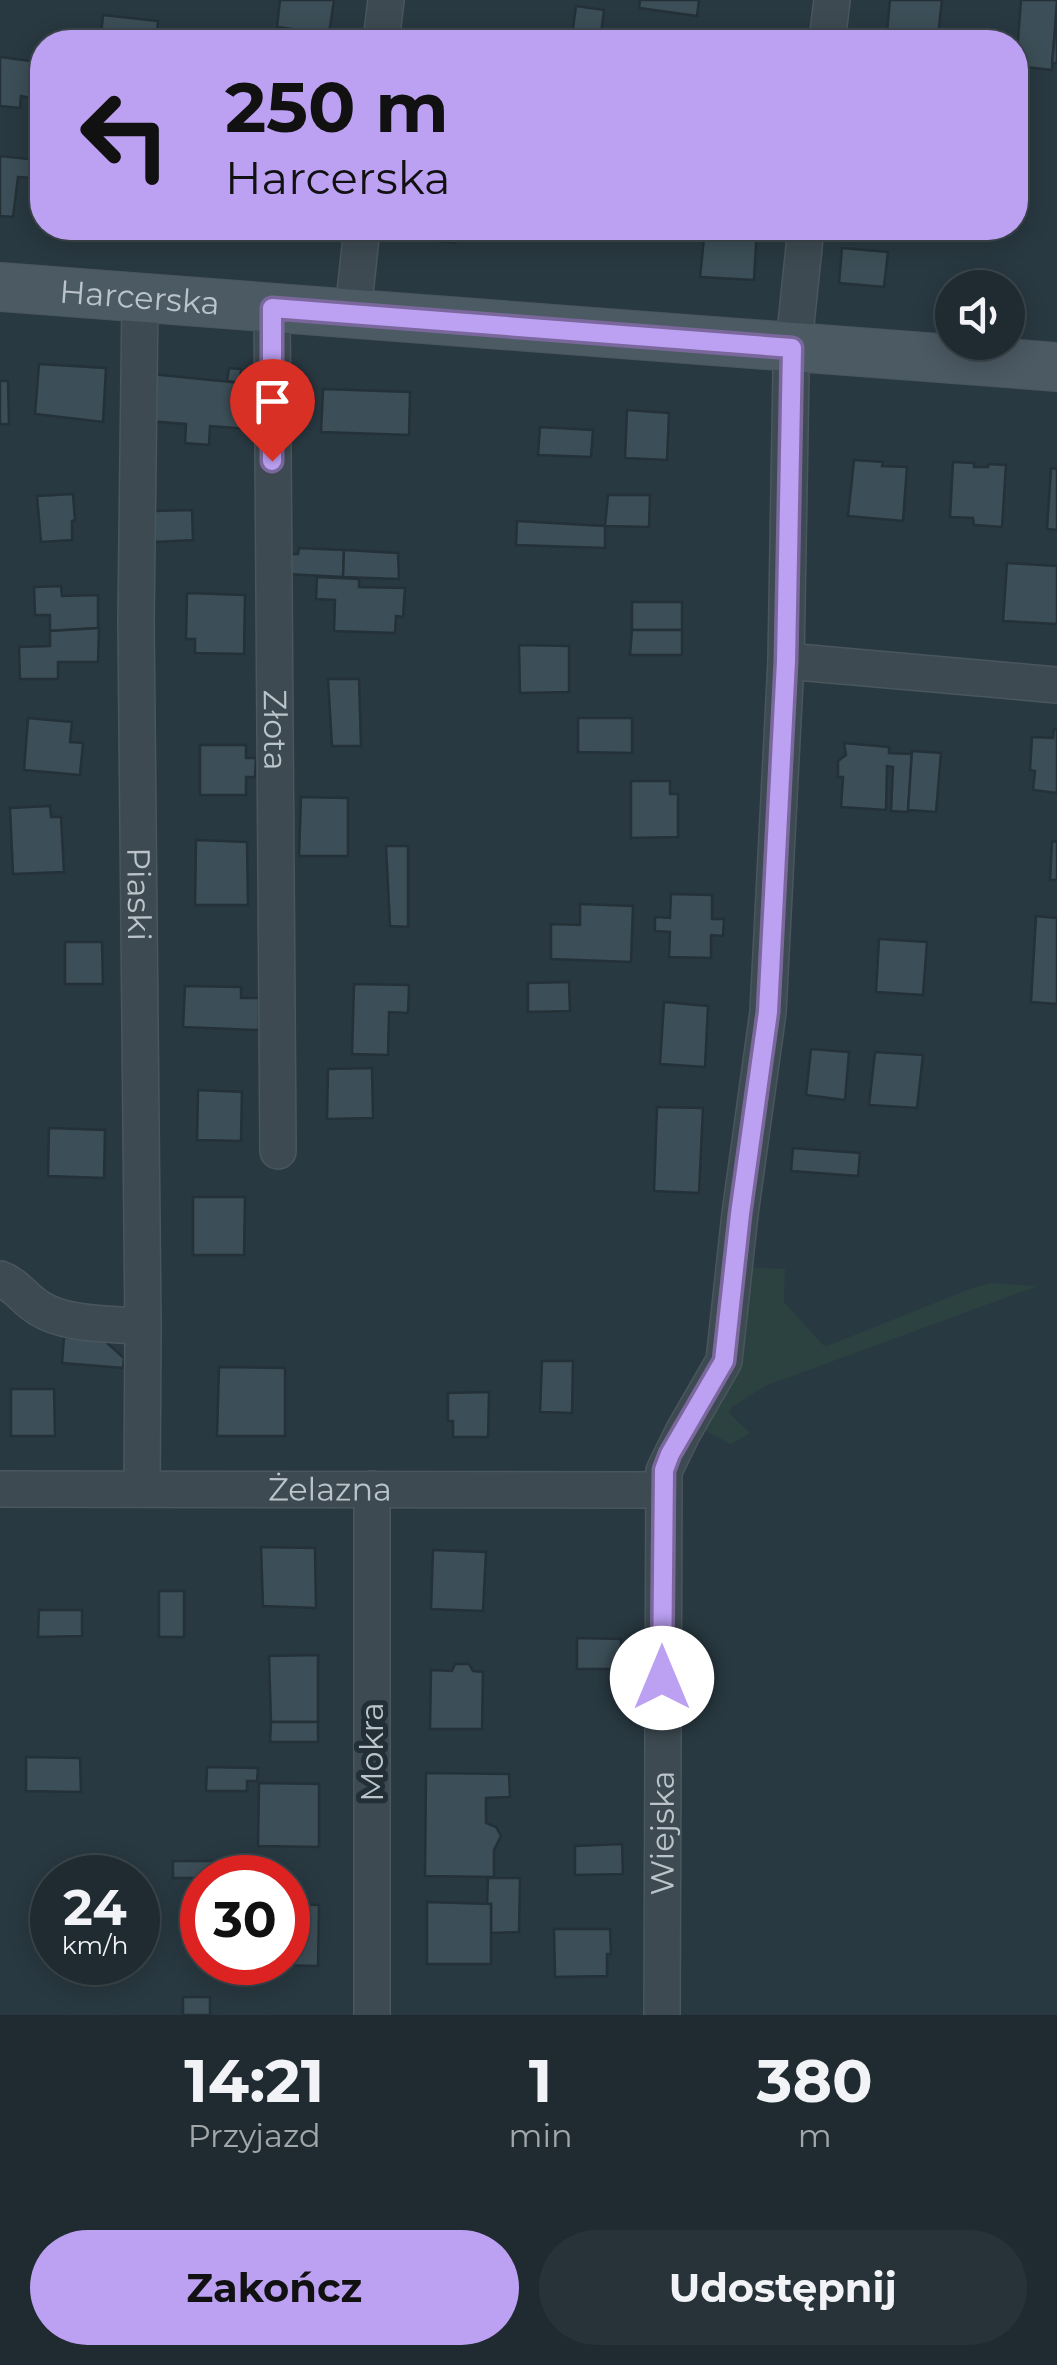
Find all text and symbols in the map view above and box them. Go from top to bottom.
text: 250 m [225,64,449,150]
icon: left [60,70,190,200]
text: Harcerska [225,150,451,205]
map controls [935,270,1025,360]
button: sound [935,270,1025,360]
street label: Harcerska [58,272,221,323]
pin [230,359,315,462]
icon: arrive [245,374,300,429]
street label: Złota [256,689,295,771]
street label: Piaski [119,847,159,941]
street label: Żelazna [268,1469,392,1509]
position arrow [610,1626,714,1730]
street label: Mokra [352,1702,391,1802]
street label: Wiejska [642,1771,682,1895]
speed limit sign: 30 [180,1855,310,1985]
text: 24 [63,1877,127,1938]
text: km/h [62,1930,128,1960]
text: 14:21 [184,2044,324,2117]
text: 1 [529,2044,552,2117]
text: 380 [757,2044,873,2117]
text: Przyjazd [188,2116,321,2155]
text: min [508,2116,573,2155]
text: m [798,2116,832,2155]
button: Zakończ [30,2230,519,2345]
button: Udostępnij [539,2230,1027,2345]

